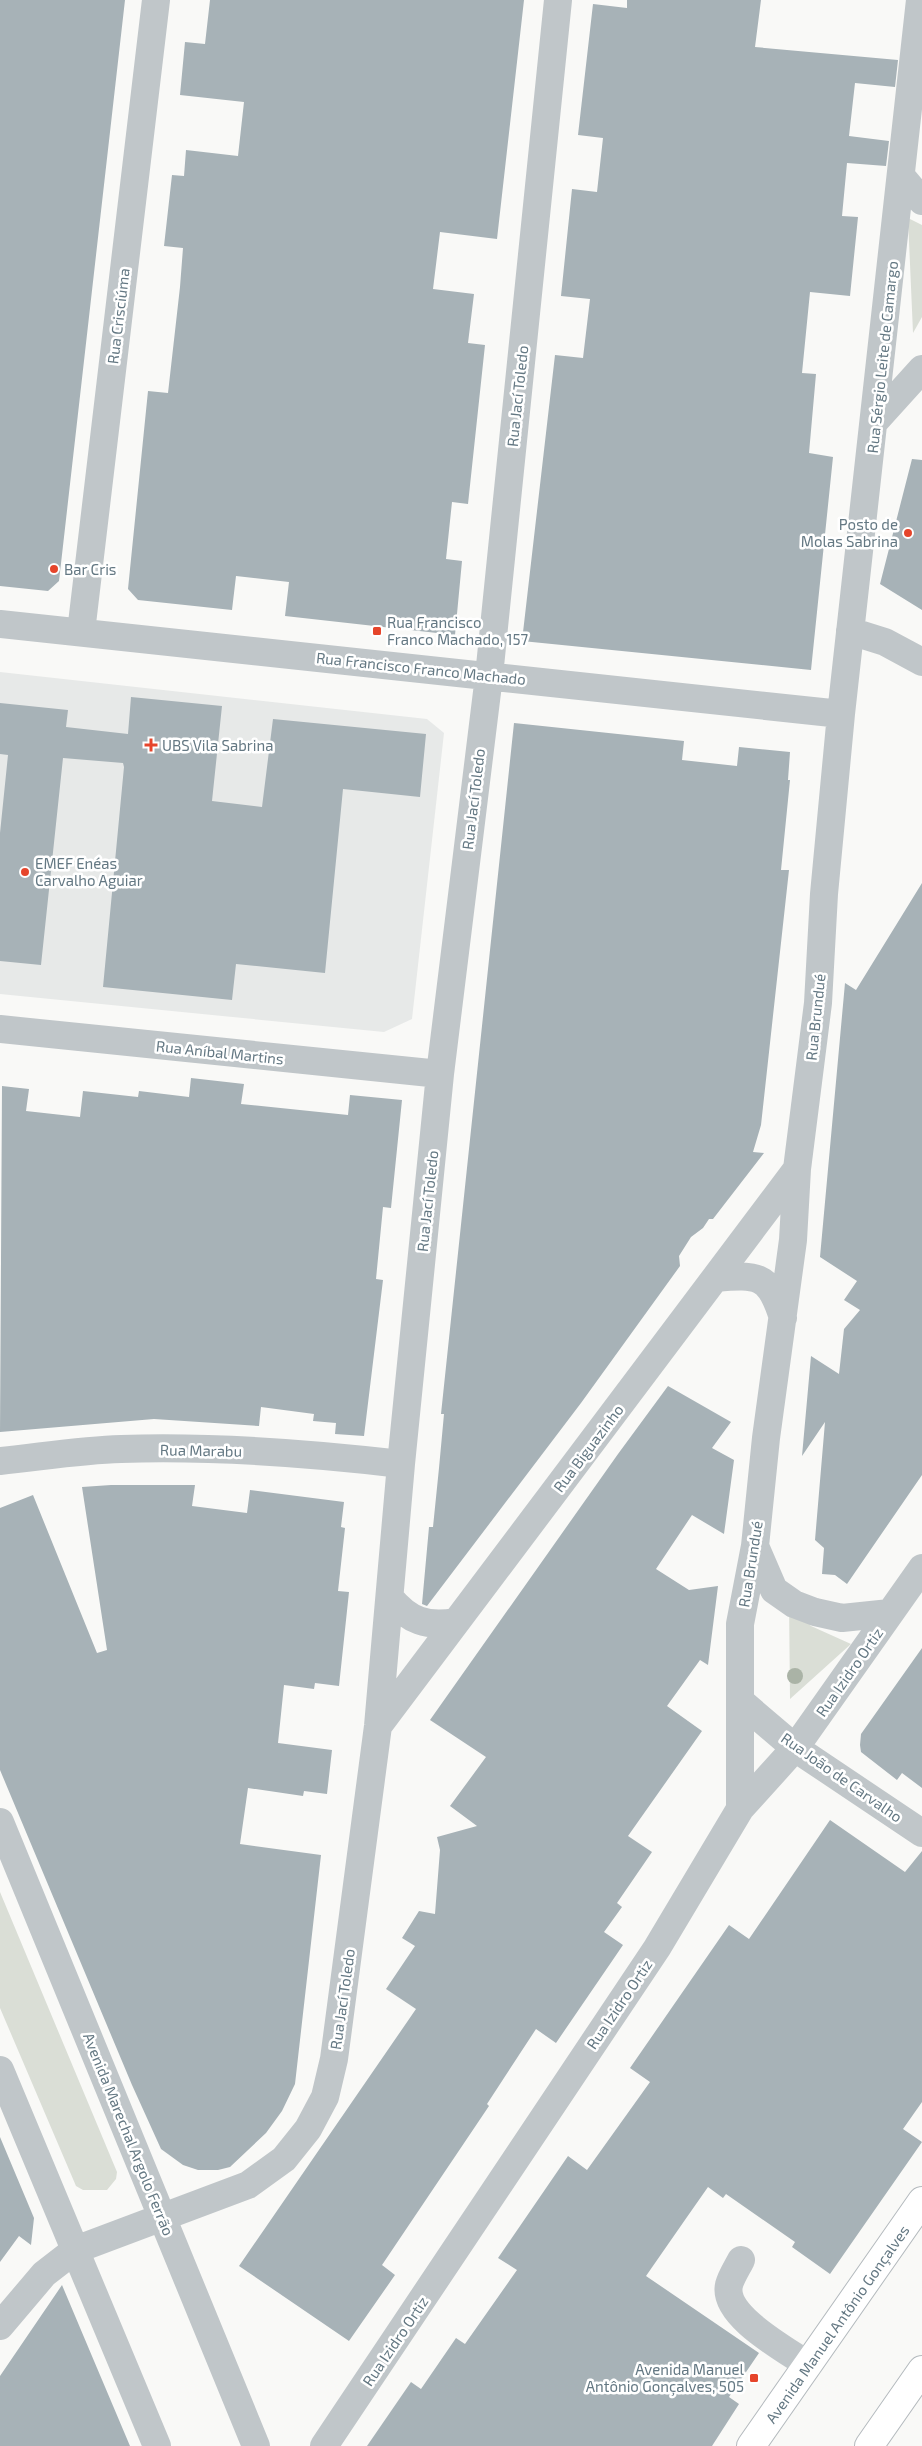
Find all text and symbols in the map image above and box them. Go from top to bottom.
street label: Rua Sérgio Leite de Camargo [863,260,901,454]
street label: Rua Crisciúma [103,267,133,365]
street label: Rua Jací Toledo [503,344,531,448]
place label: Posto de Molas Sabrina [801,515,898,550]
marker: Posto de Molas Sabrina [902,527,914,539]
place label: Bar Cris [64,560,117,578]
marker: Bar Cris [48,563,60,575]
place label: Rua Francisco Franco Machado, 157 [387,613,528,648]
marker: Rua Francisco Franco Machado, 157 [371,625,383,637]
street label: Rua Francisco Franco Machado [315,648,527,688]
place label: UBS Vila Sabrina [162,736,273,754]
marker: UBS Vila Sabrina [144,738,158,752]
street label: Rua Jací Toledo [458,747,488,851]
place label: EMEF Enéas Carvalho Aguiar [35,854,143,889]
marker: EMEF Enéas Carvalho Aguiar [19,866,31,878]
street label: Rua Brundué [801,973,829,1061]
street label: Rua Aníbal Martins [155,1036,285,1068]
street label: Rua Jací Toledo [413,1149,441,1253]
street label: Rua Biguazinho [549,1401,627,1495]
street label: Rua Marabu [160,1440,242,1460]
street label: Rua Brundué [734,1520,766,1608]
street label: Rua Izidro Ortiz [812,1624,886,1720]
street label: Rua João de Carvalho [778,1728,906,1826]
street label: Rua Jací Toledo [326,1947,358,2051]
street label: Rua Izidro Ortiz [582,1956,656,2052]
street label: Avenida Marechal Argolo Ferrão [80,2030,178,2238]
street label: Avenida Manuel Antônio Gonçalves [761,2221,913,2427]
street label: Rua Izidro Ortiz [358,2293,432,2389]
place label: Avenida Manuel Antônio Gonçalves, 505 [586,2360,745,2396]
marker: Avenida Manuel Antônio Gonçalves, 505 [748,2372,760,2384]

